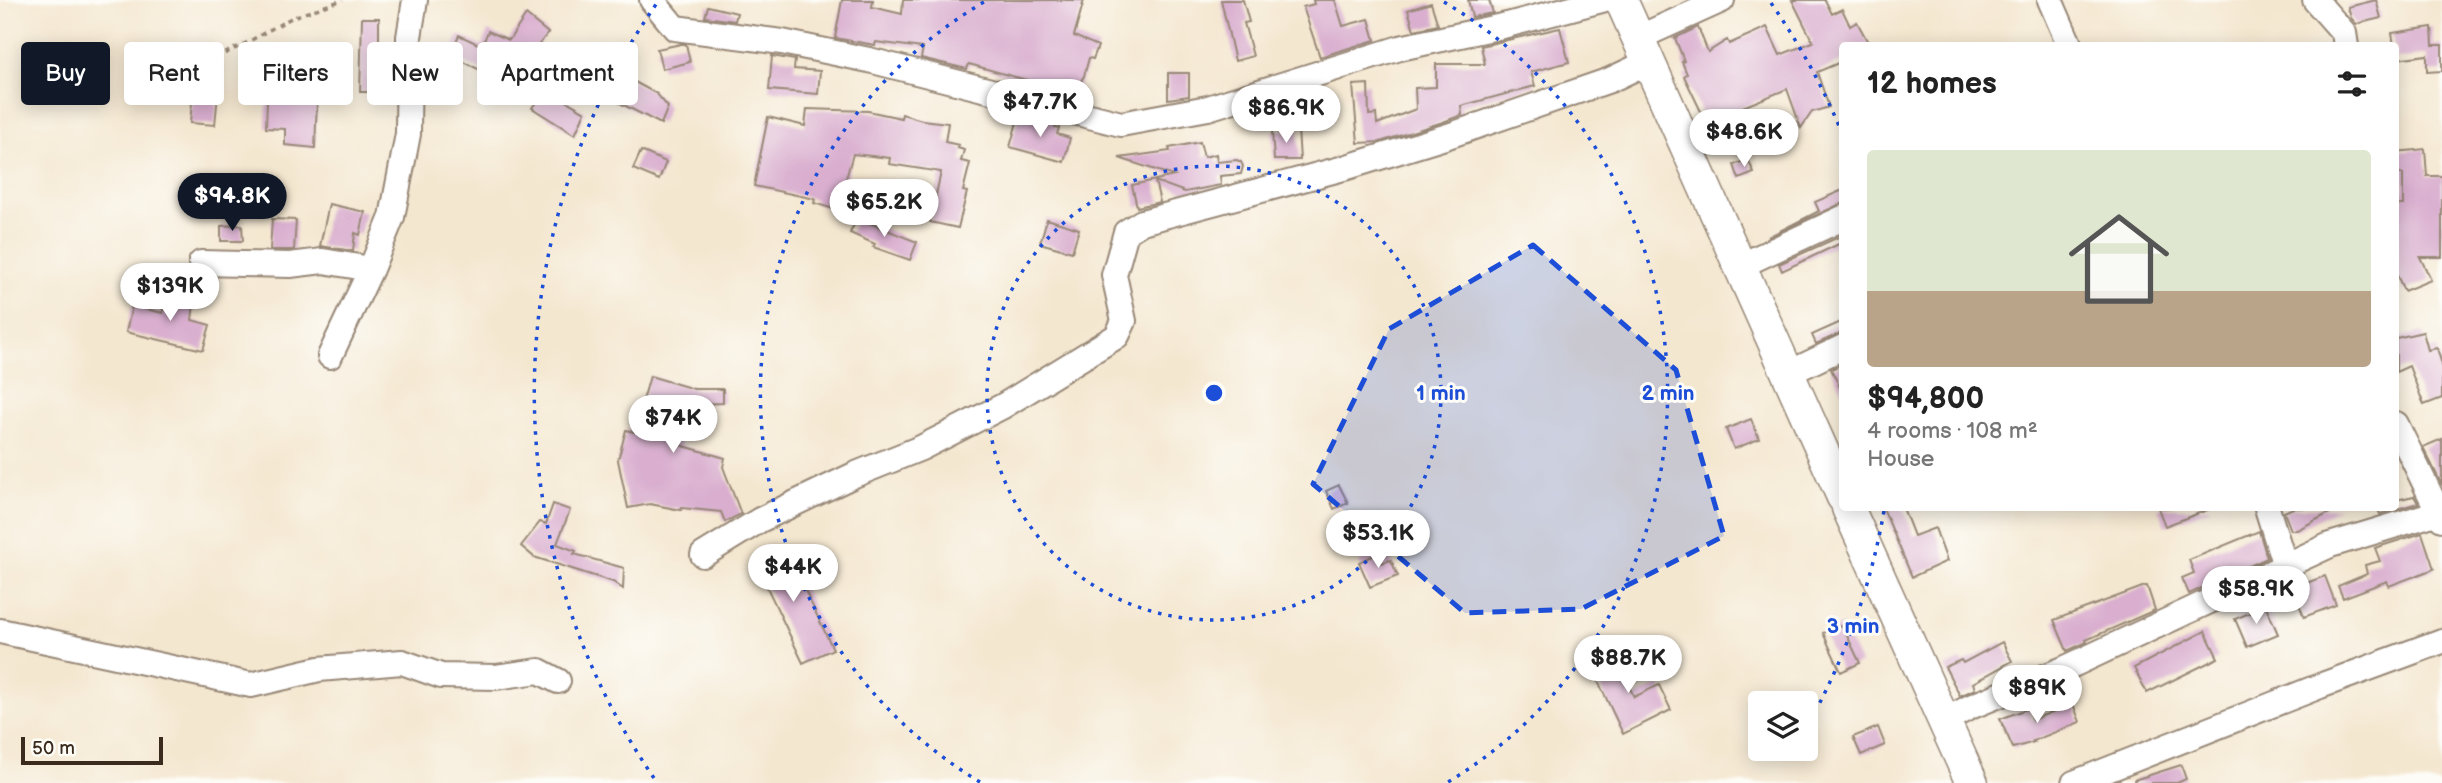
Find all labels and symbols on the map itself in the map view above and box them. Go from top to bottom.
pin: $47.7K [983,80,1097,139]
pin: $86.9K [1229,86,1343,145]
pin: $48.6K [1687,110,1801,169]
pin: $94.8K [175,174,289,233]
pin: $65.2K [827,180,941,239]
pin: $139K [121,264,219,323]
centre of rings [1202,381,1226,405]
text: 1 min [1416,381,1466,406]
text: 2 min [1641,381,1695,406]
pin: $74K [632,396,714,455]
pin: $53.1K [1321,510,1435,570]
pin: $44K [752,544,834,604]
pin: $58.9K [2199,566,2313,626]
text: 3 min [1827,614,1879,639]
pin: $88.7K [1571,636,1685,695]
pin: $89K [1996,666,2078,725]
scale bar [21,734,163,766]

